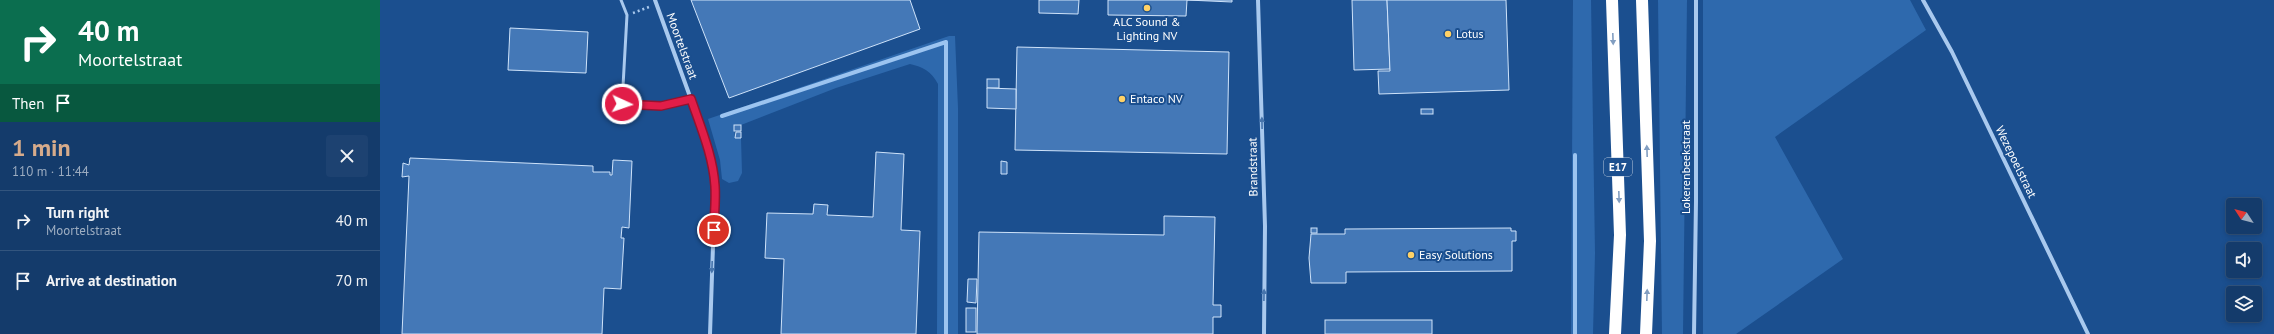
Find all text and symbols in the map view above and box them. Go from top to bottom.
marker: ALC Sound & Lighting NV [1142,3,1152,13]
street label: Moortelstraat [664,11,701,81]
text: 40 m [78,12,139,49]
place label: ALC Sound & Lighting NV [1113,14,1181,43]
icon: right [12,16,64,68]
place label: Lotus [1456,26,1484,41]
marker: Lotus [1443,29,1453,39]
one-way arrow [1610,33,1617,45]
text: Moortelstraat [78,48,182,71]
position arrow [601,83,643,125]
place label: Entaco NV [1130,91,1183,106]
icon: arrive [52,92,74,114]
text: Then [12,94,44,113]
marker: Entaco NV [1117,94,1127,104]
one-way arrow [1259,116,1265,129]
street label: Lokerenbeekstraat [1678,120,1693,214]
street label: Wezepoelstraat [1993,123,2040,200]
text: 1 min [12,132,71,163]
button: close [326,135,368,177]
street label: Brandstraat [1244,137,1261,197]
one-way arrow [1644,144,1650,157]
road number: E17 [1604,158,1632,176]
text: 110 m · 11:44 [12,163,89,180]
one-way arrow [1615,191,1622,203]
north arrow [2226,198,2262,234]
map controls [2226,198,2262,322]
text: Turn right [46,203,109,222]
icon: right [12,210,34,232]
text: 40 m [335,211,368,230]
pin [697,213,731,247]
icon: arrive [703,219,725,241]
text: Moortelstraat [46,222,121,239]
button: sound [2226,242,2262,278]
place label: Easy Solutions [1419,247,1493,262]
marker: Easy Solutions [1406,250,1416,260]
one-way arrow [709,261,716,273]
icon: arrive [12,270,34,292]
text: Arrive at destination [46,271,177,290]
text: 70 m [335,271,368,290]
button: layers [2226,286,2262,322]
one-way arrow [1261,288,1267,301]
one-way arrow [1644,289,1651,301]

